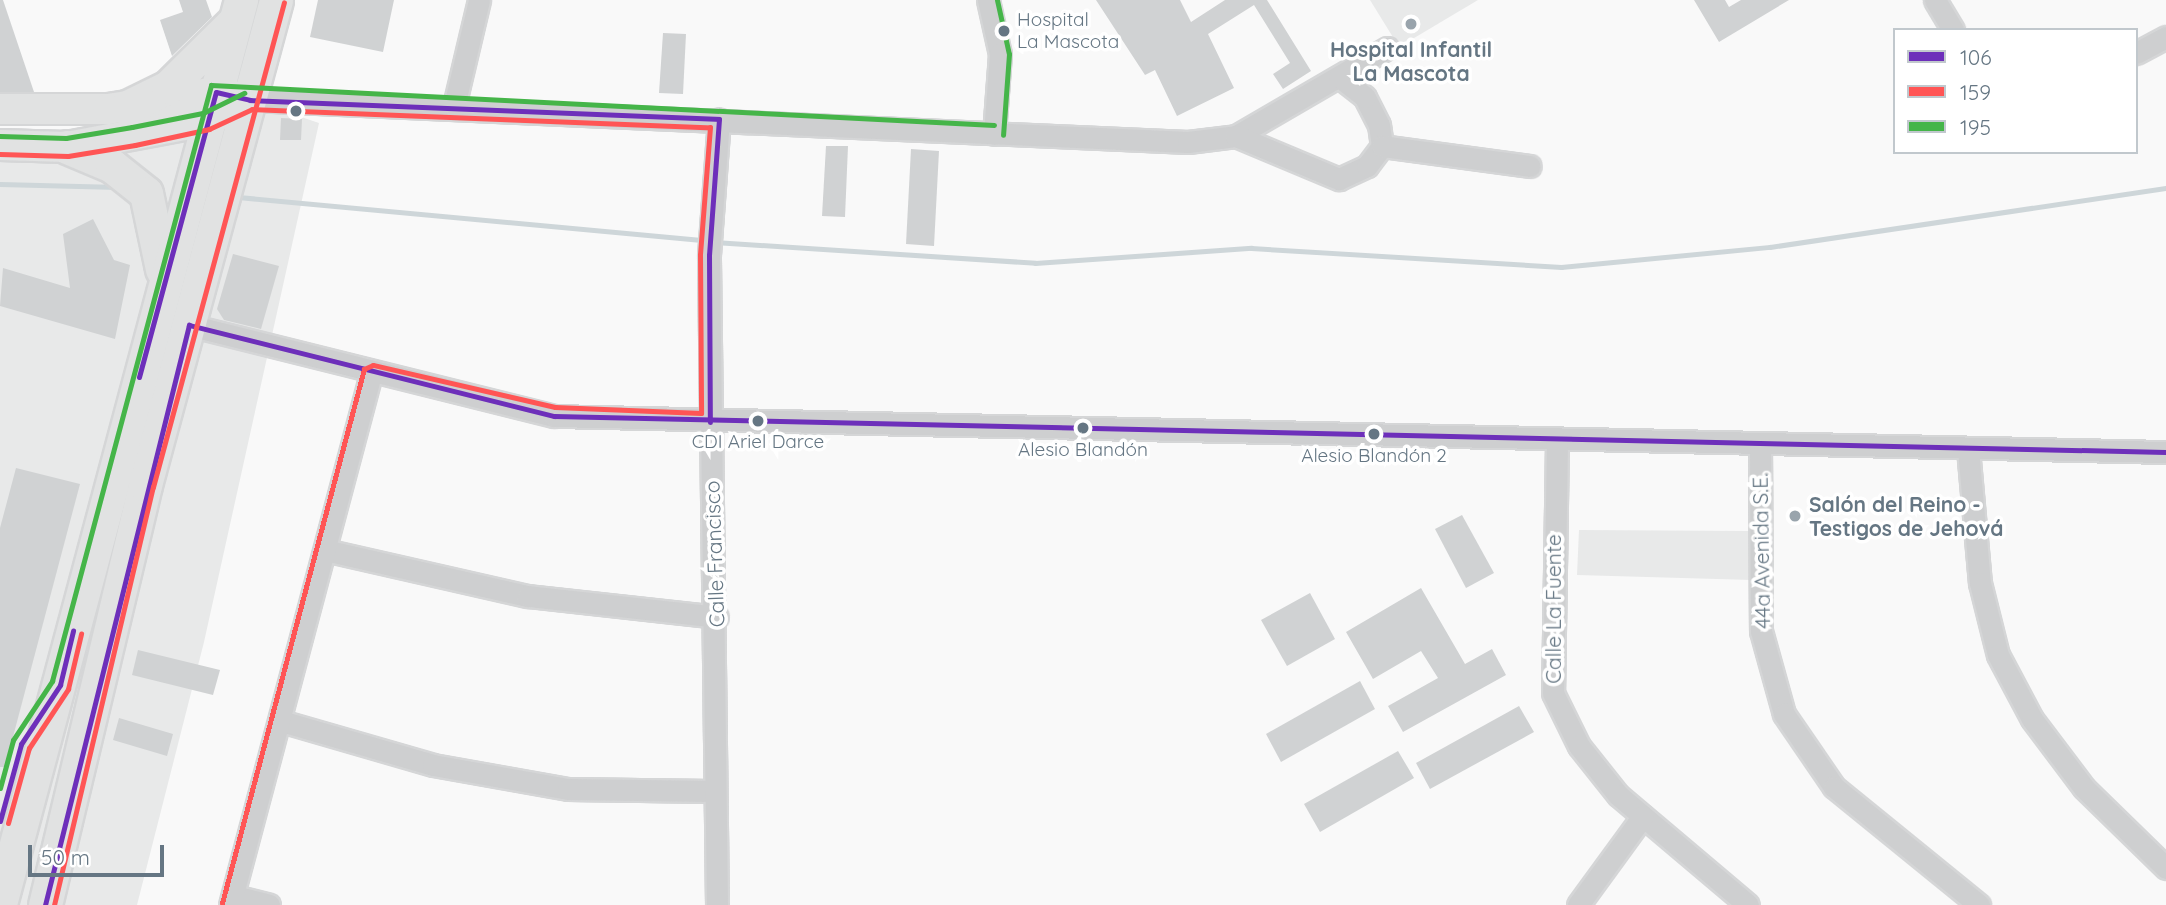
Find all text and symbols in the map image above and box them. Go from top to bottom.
place label: Hospital La Mascota [1017,9,1119,53]
marker: Hospital Infantil La Mascota [1401,14,1421,34]
marker: Hospital La Mascota [997,24,1011,38]
legend [1893,28,2138,154]
place label: Hospital Infantil La Mascota [1330,36,1492,86]
text: 106 [1960,44,1992,70]
text: 159 [1960,79,1991,105]
unlabelled marker [289,104,303,118]
text: 195 [1960,114,1991,140]
marker: CDI Ariel Darce [751,414,765,428]
marker: Alesio Blandón [1076,421,1090,435]
marker: Alesio Blandón 2 [1367,427,1381,441]
place label: CDI Ariel Darce [692,431,824,453]
place label: Alesio Blandón [1018,439,1148,461]
place label: Alesio Blandón 2 [1301,445,1447,467]
street label: 44a Avenida S.E. [1747,473,1775,629]
street label: Calle Francisco [699,480,729,628]
place label: Salón del Reino - Testigos de Jehová [1809,491,2003,541]
marker: Salón del Reino - Testigos de Jehová [1787,508,1803,524]
street label: Calle La Fuente [1540,534,1566,684]
scale bar [32,832,168,876]
text: 50 m [41,844,90,870]

